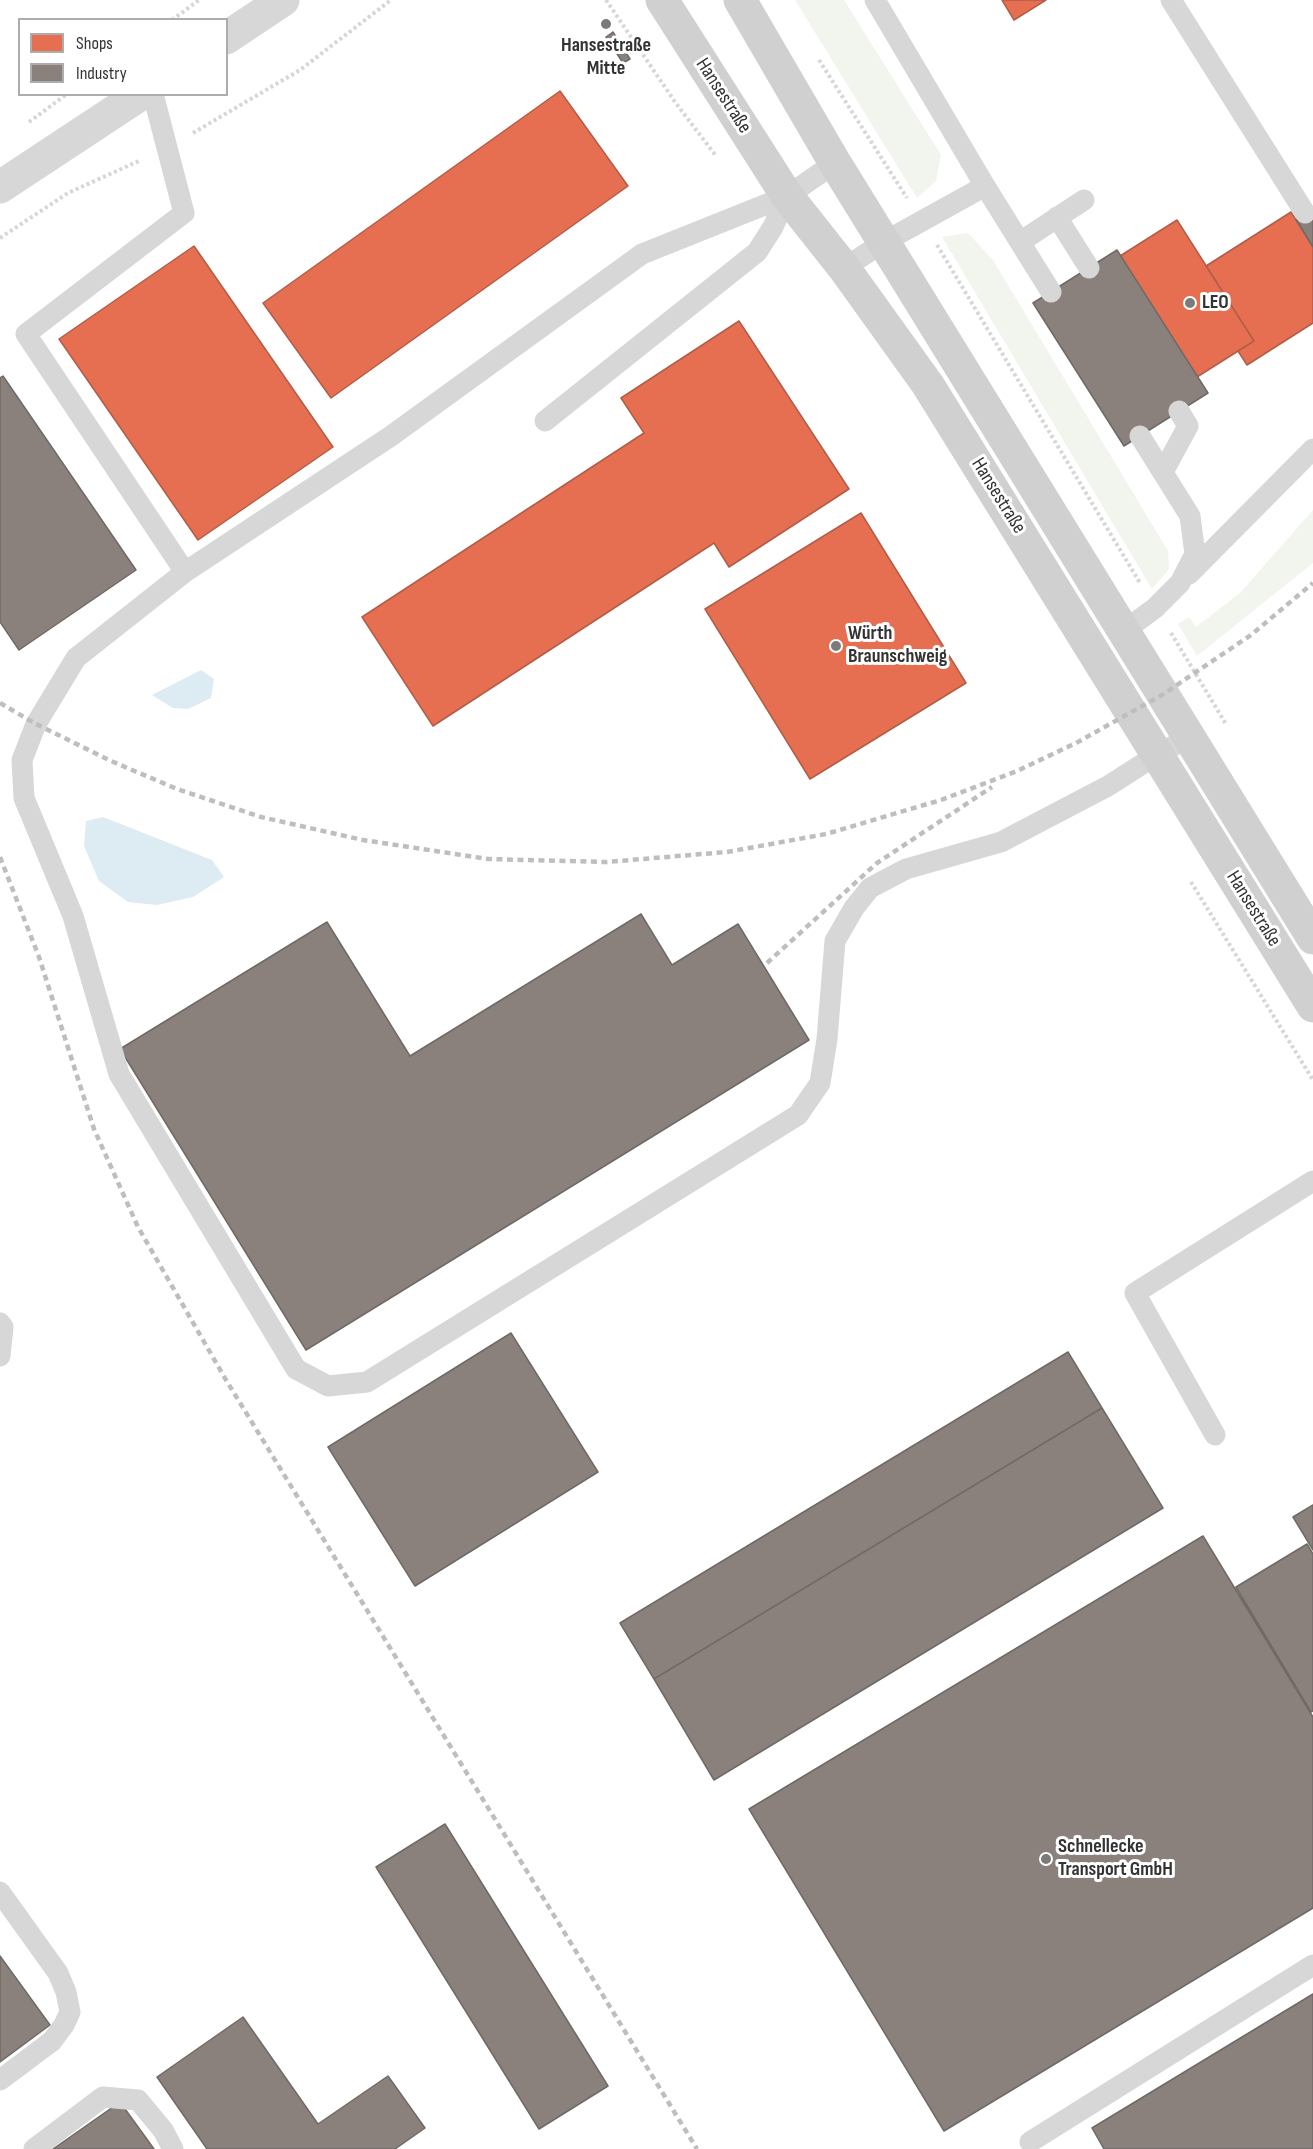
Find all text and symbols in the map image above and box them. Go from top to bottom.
marker: Hansestraße Mitte [599,17,613,31]
legend [18,18,228,96]
text: Shops [76,33,113,54]
place label: Hansestraße Mitte [561,34,651,81]
street label: Hansestraße [690,54,756,138]
text: Industry [76,63,127,84]
place label: LEO [1202,291,1229,315]
marker: LEO [1183,296,1197,310]
street label: Hansestraße [965,454,1031,538]
place label: Würth Braunschweig [848,622,947,669]
marker: Würth Braunschweig [829,639,843,653]
street label: Hansestraße [1220,867,1286,951]
place label: Schnellecke Transport GmbH [1058,1835,1173,1882]
marker: Schnellecke Transport GmbH [1039,1852,1053,1866]

